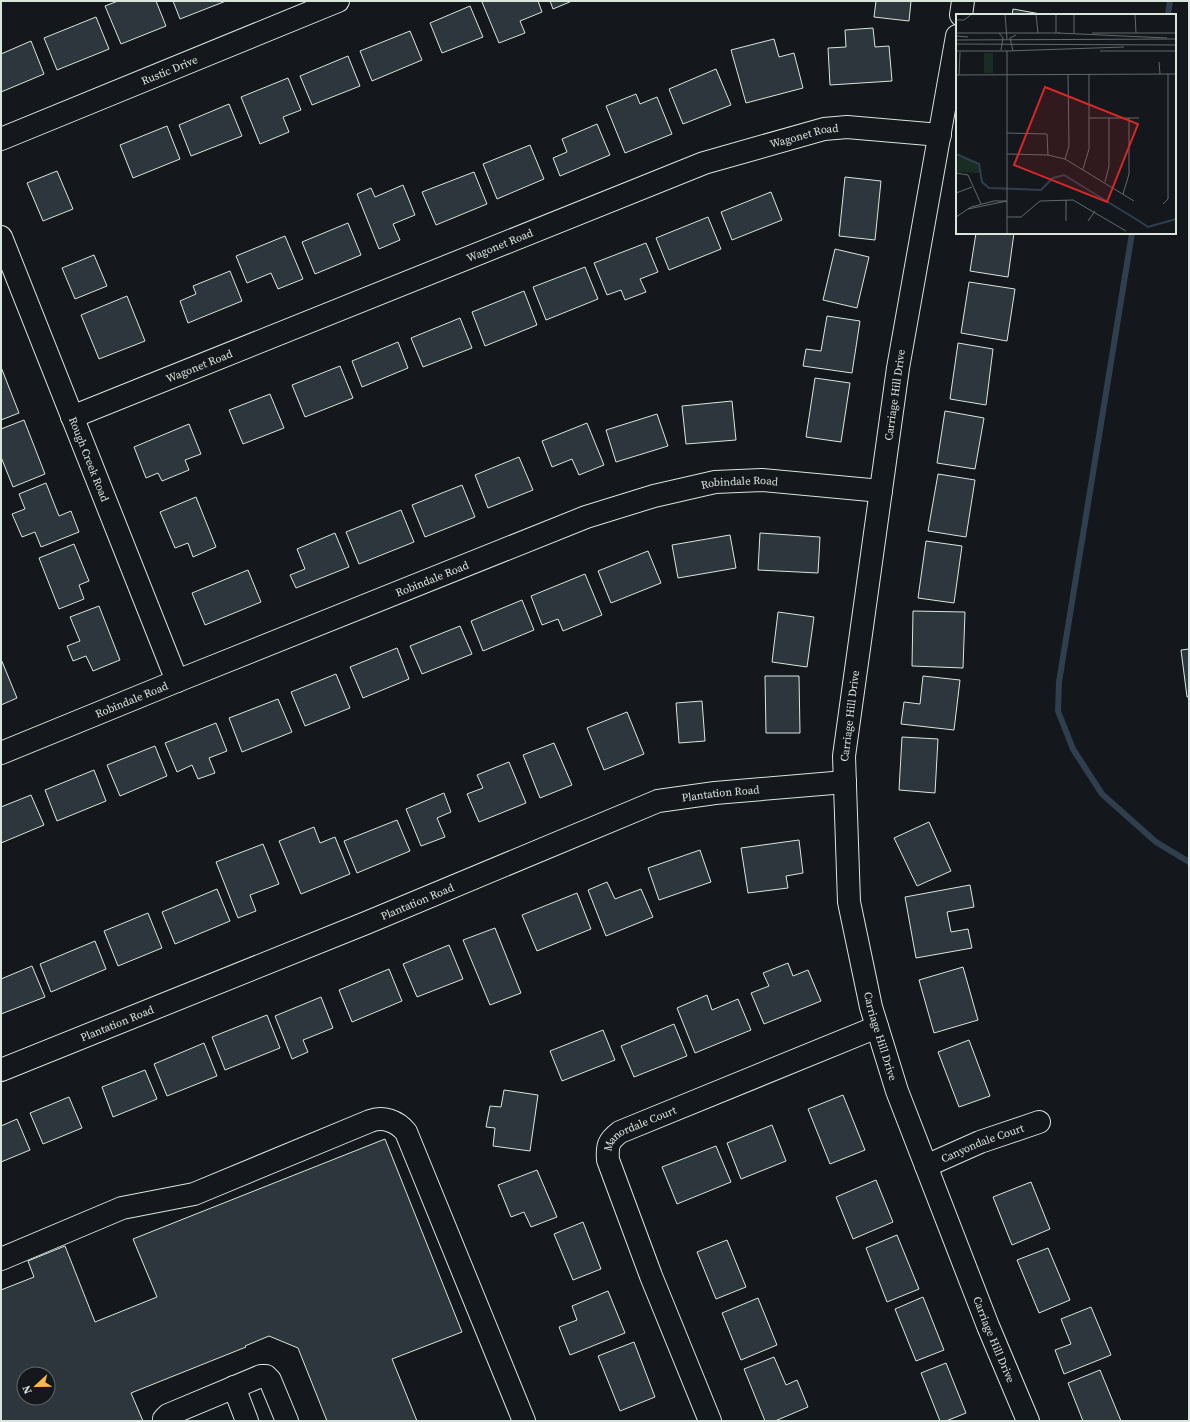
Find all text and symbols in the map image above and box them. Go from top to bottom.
inset map [956,14,1176,234]
street label: Rustic Drive [139,52,200,88]
street label: Wagonet Road [768,120,840,151]
street label: Wagonet Road [464,225,536,265]
street label: Wagonet Road [164,346,235,386]
street label: Carriage Hill Drive [881,348,909,442]
street label: Rough Creek Road [65,414,113,505]
street label: Robindale Road [699,472,780,493]
street label: Robindale Road [393,557,472,600]
street label: Carriage Hill Drive [837,669,863,763]
street label: Robindale Road [93,678,171,721]
street label: Plantation Road [681,782,761,805]
street label: Plantation Road [378,879,457,924]
street label: Carriage Hill Drive [861,990,901,1083]
street label: Plantation Road [78,1001,157,1045]
street label: Manordale Court [600,1102,679,1153]
street label: Canyondale Court [938,1120,1026,1166]
street label: Carriage Hill Drive [970,1294,1019,1385]
north arrow [16,1366,56,1406]
text: N [19,1383,36,1396]

